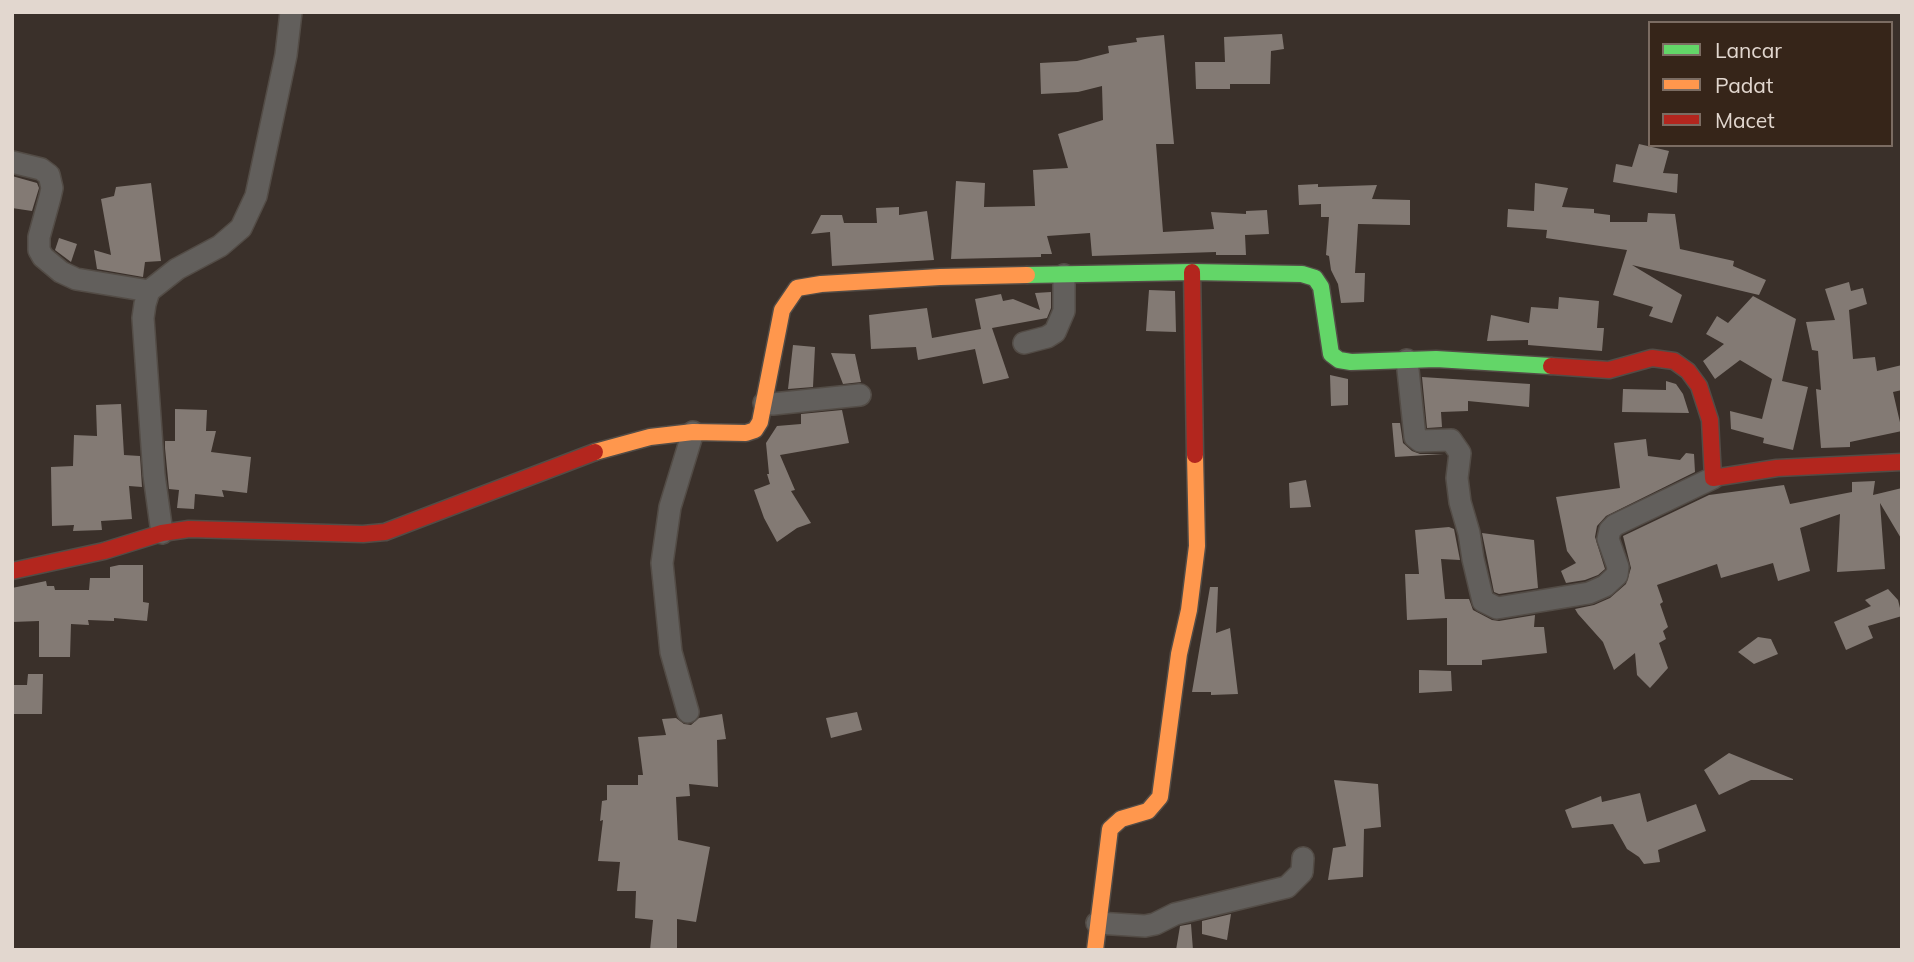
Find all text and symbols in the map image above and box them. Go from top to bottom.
legend [1648,21,1893,147]
text: Lancar [1715,37,1782,63]
text: Padat [1715,72,1773,98]
text: Macet [1715,107,1775,133]

